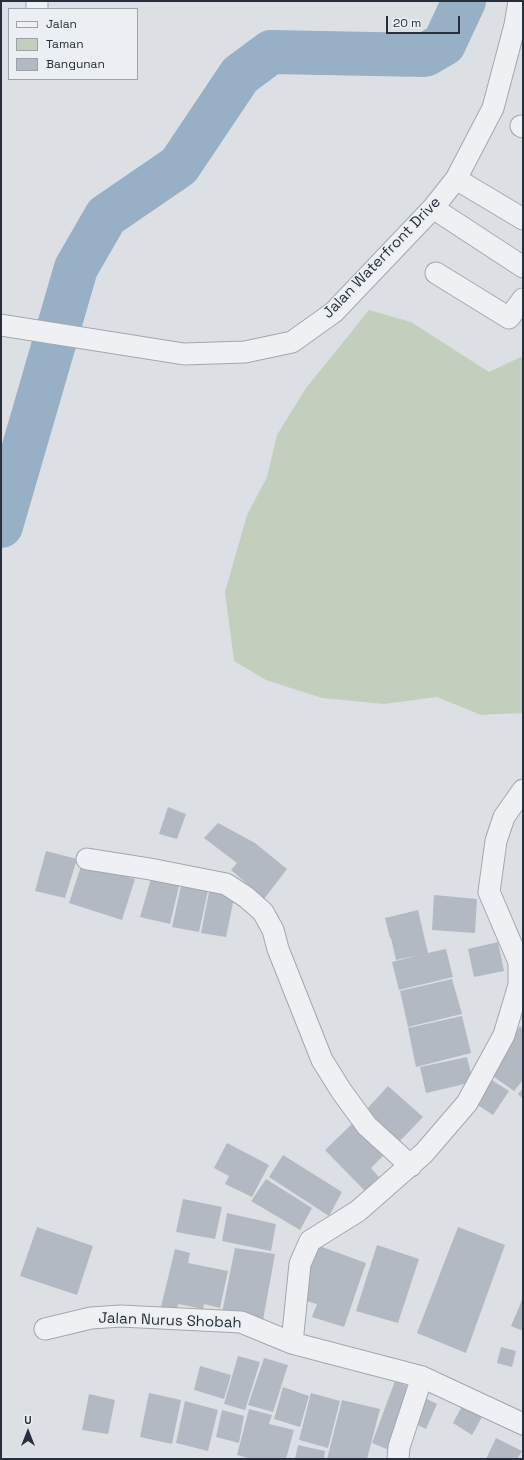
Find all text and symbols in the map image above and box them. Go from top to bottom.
legend [8,8,138,80]
scale bar [388,8,462,34]
text: 20 m [393,15,421,31]
text: Jalan [46,16,77,32]
text: Taman [46,36,83,52]
text: Bangunan [46,56,105,72]
street label: Jalan Waterfront Drive [319,194,445,322]
street label: Jalan Nurus Shobah [98,1310,242,1332]
north arrow [8,1412,48,1452]
text: U [24,1413,32,1427]

